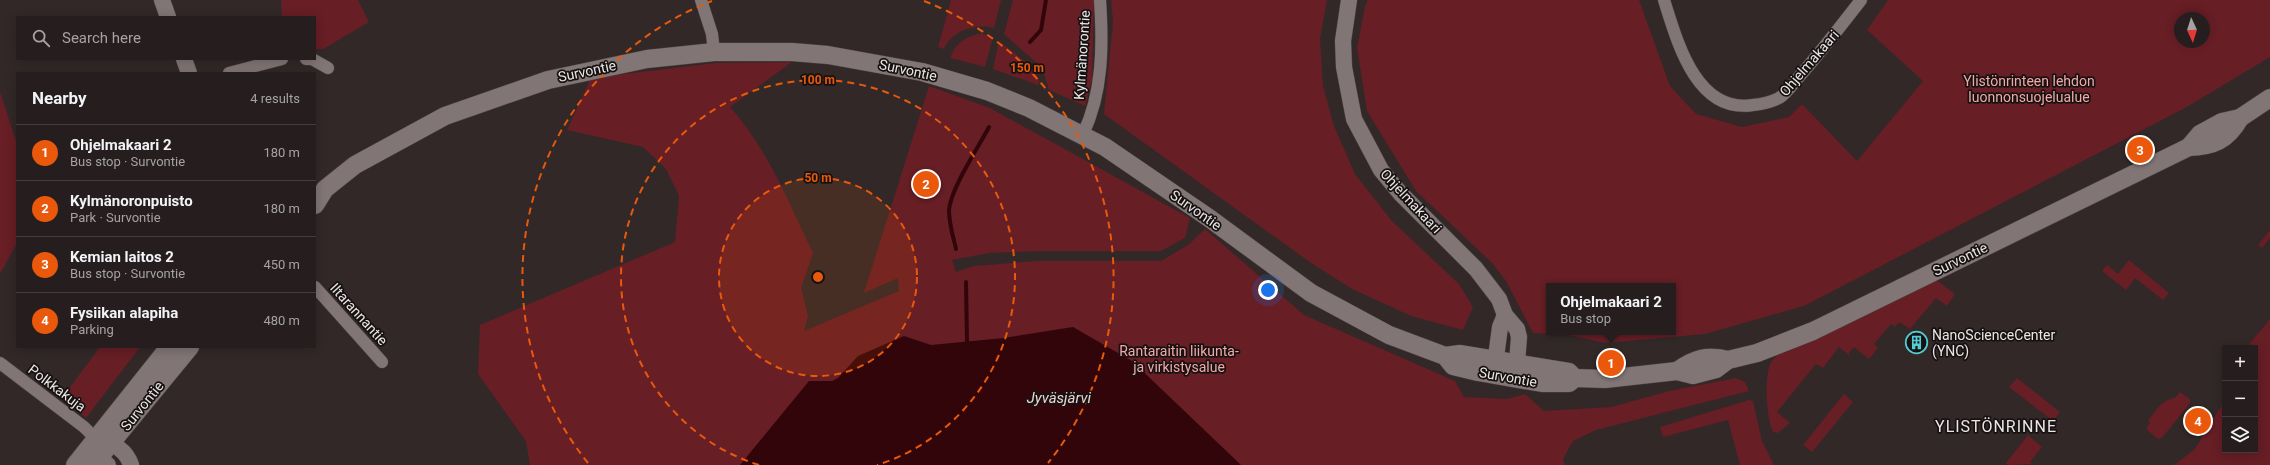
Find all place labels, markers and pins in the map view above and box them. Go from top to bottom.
pin: 3 [2127,135,2153,165]
pin: 2 [913,169,939,199]
centre of rings [811,270,825,284]
place label: NanoScienceCenter (YNC) [1932,327,2056,360]
building icon: NanoScienceCenter (YNC) [1903,330,1929,356]
pin: 1 [1598,348,1624,378]
pin: 4 [2185,406,2211,436]

